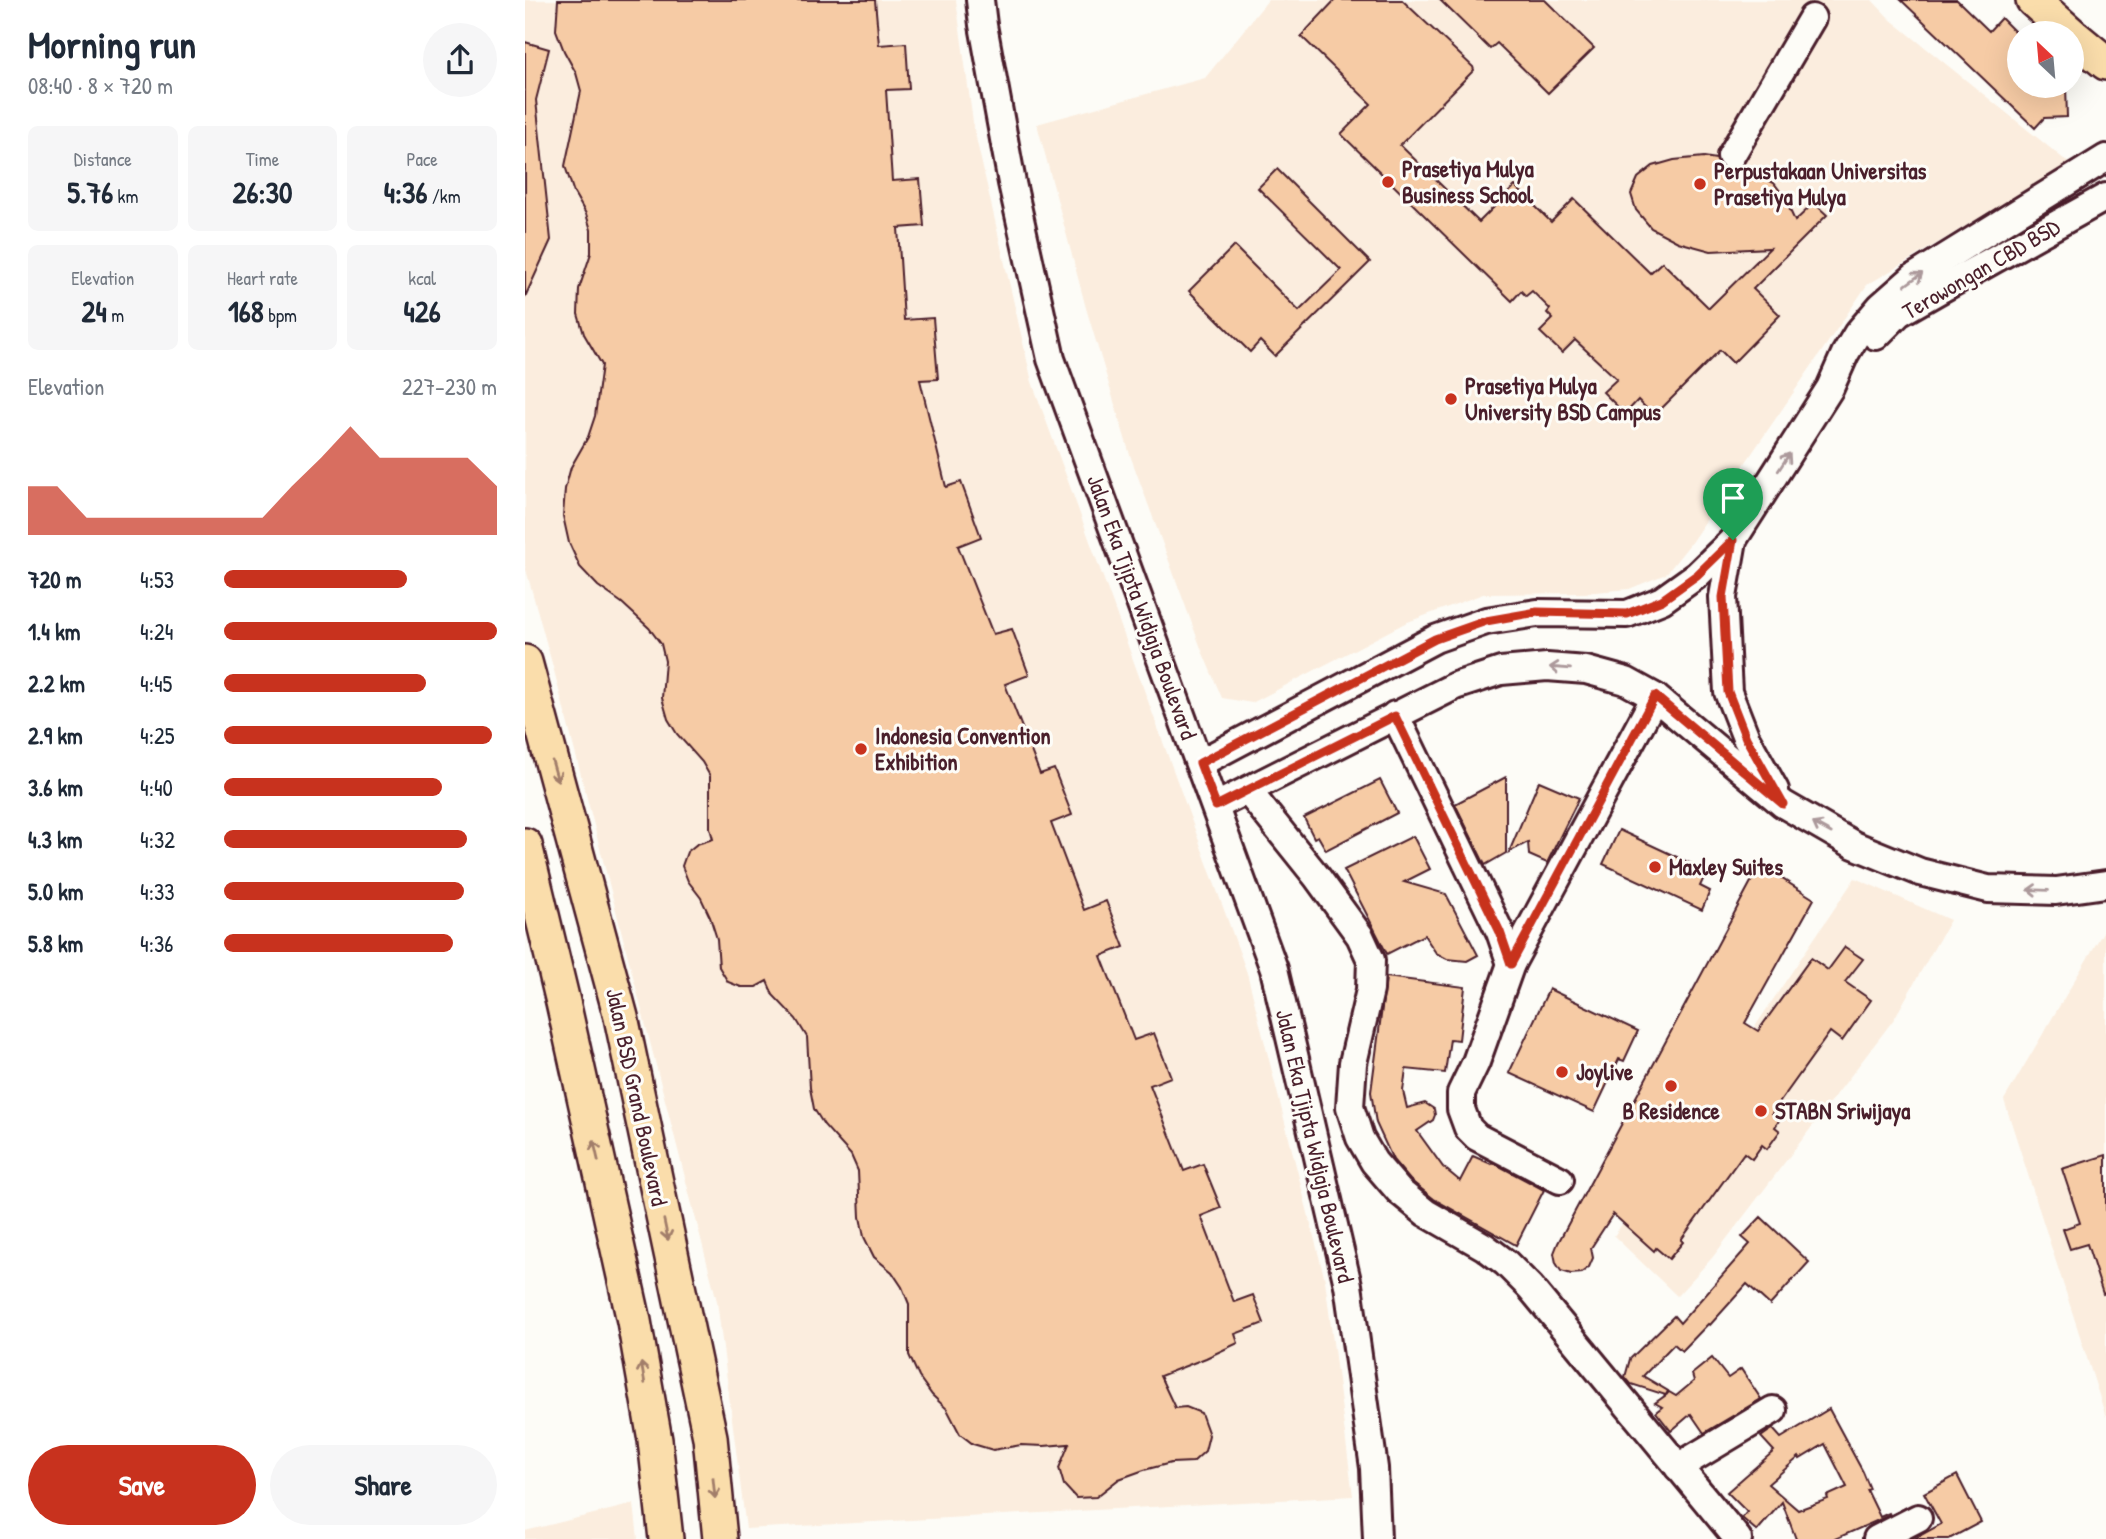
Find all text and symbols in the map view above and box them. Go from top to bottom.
text: Morning run [28,18,196,70]
north arrow [2007,21,2084,98]
map controls [2007,21,2084,98]
button: share [423,23,497,97]
text: 08:40 · 8 × 720 m [28,70,173,101]
text: Distance [74,146,132,172]
text: Time [246,146,279,172]
text: Pace [406,146,438,172]
place label: Prasetiya Mulya Business School [1402,153,1534,210]
place label: Perpustakaan Universitas Prasetiya Mulya [1714,155,1927,213]
text: 5.76 [67,172,113,212]
text: 26:30 [233,172,292,212]
text: 4:36 [384,172,427,212]
marker: Prasetiya Mulya Business School [1380,174,1396,190]
marker: Perpustakaan Universitas Prasetiya Mulya [1692,176,1708,192]
text: km [113,183,138,209]
text: /km [427,183,461,209]
street label: Terowongan CBD BSD [1896,211,2065,326]
text: Elevation [71,265,134,291]
text: Heart rate [227,265,298,291]
text: kcal [408,265,436,291]
one-way arrow [1904,271,1923,286]
text: 24 [82,291,107,331]
text: 168 [228,291,264,331]
text: 426 [404,291,441,331]
text: m [107,302,124,328]
text: bpm [264,302,297,328]
place label: Prasetiya Mulya University BSD Campus [1465,370,1661,428]
text: Elevation [28,371,104,402]
text: 227–230 m [402,371,497,402]
marker: Prasetiya Mulya University BSD Campus [1443,391,1459,407]
one-way arrow [1776,453,1791,472]
pin [1703,468,1763,540]
street label: Jalan Eka Tjipta Widjaja Boulevard [1080,470,1205,744]
icon: arrive [1714,479,1752,517]
text: 720 m [28,564,81,595]
text: 4:53 [140,564,174,595]
text: 1.4 km [28,616,80,647]
text: 4:24 [140,616,173,647]
one-way arrow [1549,661,1571,674]
text: 2.2 km [28,668,85,699]
text: 4:45 [140,668,172,699]
text: 2.9 km [28,720,83,751]
text: 4:25 [140,720,174,751]
place label: Indonesia Convention Exhibition [875,720,1051,777]
marker: Indonesia Convention Exhibition [853,741,869,757]
one-way arrow [549,760,562,782]
text: 3.6 km [28,772,83,803]
text: 4:40 [140,772,173,803]
one-way arrow [1813,821,1833,835]
text: 4.3 km [28,824,82,855]
text: 4:32 [140,824,175,855]
place label: Maxley Suites [1669,851,1783,883]
marker: Maxley Suites [1647,859,1663,875]
text: 5.0 km [28,876,83,907]
text: 4:33 [140,876,175,907]
one-way arrow [2027,884,2050,897]
text: 5.8 km [28,928,83,959]
text: 4:36 [140,928,173,959]
street label: Jalan BSD Grand Boulevard [599,985,676,1209]
street label: Jalan Eka Tjipta Widjaja Boulevard [1269,1006,1362,1286]
place label: Joylive [1576,1056,1634,1088]
marker: Joylive [1554,1064,1570,1080]
marker: B Residence [1663,1078,1679,1094]
place label: B Residence [1622,1095,1720,1126]
place label: STABN Sriwijaya [1775,1095,1910,1127]
marker: STABN Sriwijaya [1753,1103,1769,1119]
one-way arrow [589,1140,603,1163]
one-way arrow [659,1218,673,1241]
one-way arrow [636,1362,650,1385]
button: Save [28,1445,256,1525]
button: Share [270,1445,497,1525]
one-way arrow [708,1476,721,1499]

